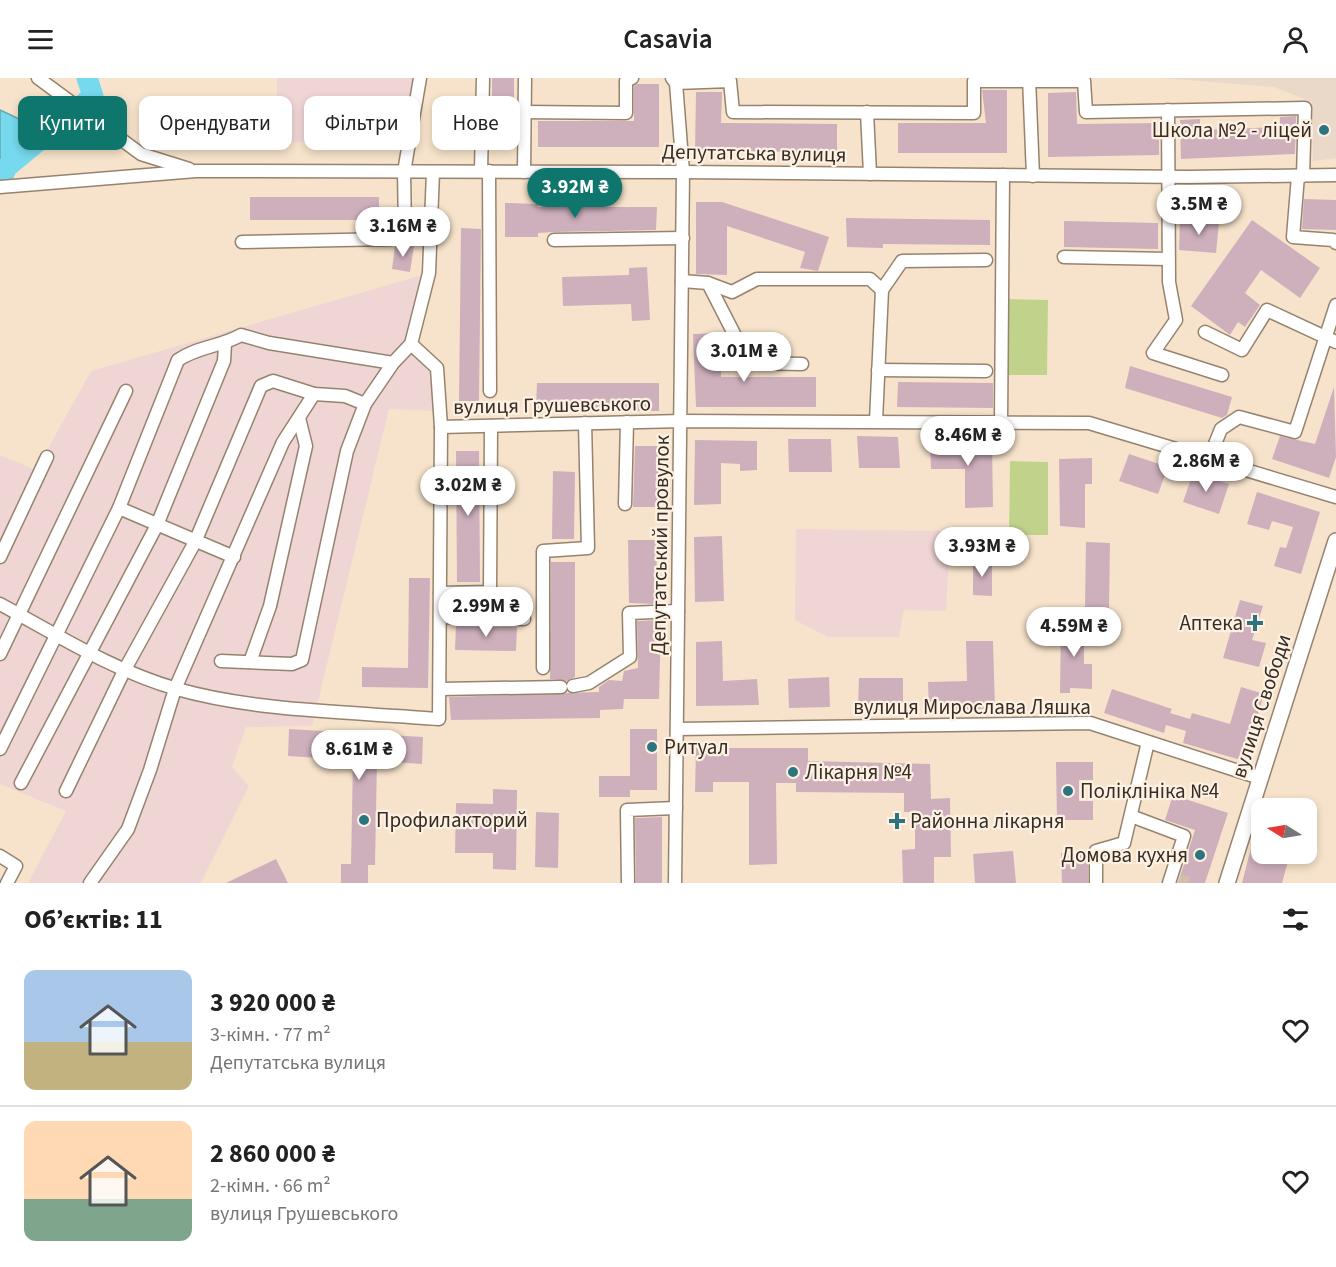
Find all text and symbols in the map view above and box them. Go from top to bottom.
text: Casavia [623,20,713,59]
icon: menu [24,23,57,56]
icon: person [1279,23,1312,56]
chip: Купити [18,96,127,150]
chip: Орендувати [139,96,292,150]
chip: Фільтри [304,96,420,150]
chip: Нове [432,96,520,150]
place label: Школа №2 - ліцей [1152,115,1312,145]
marker: Школа №2 - ліцей [1317,123,1331,137]
street label: Депутатська вулиця [661,136,847,170]
pin: 3.92M ₴ [520,168,630,219]
text: 3.92M ₴ [541,173,609,201]
pin: 3.5M ₴ [1150,185,1248,236]
text: 3.5M ₴ [1171,190,1227,218]
pin: 3.16M ₴ [348,207,458,258]
text: 3.16M ₴ [369,212,437,240]
pin: 3.01M ₴ [689,332,799,383]
text: 3.01M ₴ [710,337,778,365]
street label: вулиця Грушевського [453,388,651,422]
pin: 8.46M ₴ [913,416,1023,467]
text: 8.46M ₴ [934,421,1002,449]
street label: Депутатський провулок [643,434,677,655]
pin: 2.86M ₴ [1151,442,1261,493]
text: 2.86M ₴ [1172,447,1240,475]
pin: 3.02M ₴ [413,466,523,517]
text: 3.02M ₴ [434,471,502,499]
pin: 3.93M ₴ [927,527,1037,578]
text: 3.93M ₴ [948,532,1016,560]
pin: 2.99M ₴ [431,587,541,638]
text: 2.99M ₴ [452,592,520,620]
pin: 4.59M ₴ [1019,607,1129,658]
place label: Аптека [1179,608,1243,638]
text: 4.59M ₴ [1040,612,1108,640]
marker: Аптека [1248,616,1262,630]
street label: вулиця Свободи [1224,630,1298,782]
street label: вулиця Мирослава Ляшка [853,692,1091,722]
pin: 8.61M ₴ [304,730,414,781]
place label: Ритуал [664,732,729,762]
text: 8.61M ₴ [325,735,393,763]
marker: Ритуал [645,740,659,754]
place label: Лікарня №4 [805,757,912,787]
marker: Лікарня №4 [786,765,800,779]
place label: Поліклініка №4 [1080,776,1219,806]
marker: Поліклініка №4 [1061,784,1075,798]
north arrow [1251,798,1317,864]
map controls [1251,798,1317,864]
place label: Профилакторий [376,805,528,835]
place label: Районна лікарня [910,806,1065,836]
marker: Районна лікарня [888,812,906,830]
marker: Профилакторий [357,813,371,827]
place label: Домова кухня [1061,840,1188,870]
marker: Домова кухня [1193,848,1207,862]
text: Об’єктів: 11 [24,901,163,938]
icon: filters [1279,903,1312,936]
text: 3 920 000 ₴ [210,984,335,1021]
icon: home [72,994,144,1066]
icon: heart [1279,1014,1312,1047]
text: 3-кімн. · 77 m² [210,1021,331,1049]
text: Депутатська вулиця [210,1049,386,1077]
text: 2 860 000 ₴ [210,1135,335,1172]
icon: home [72,1145,144,1217]
icon: heart [1279,1165,1312,1198]
text: 2-кімн. · 66 m² [210,1172,331,1200]
text: вулиця Грушевського [210,1200,398,1228]

